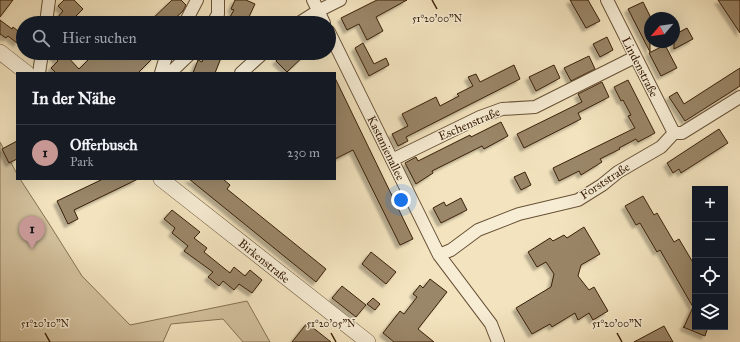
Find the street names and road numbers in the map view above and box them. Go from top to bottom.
street label: Lindenstraße [619,35,661,99]
street label: Eschenstraße [436,105,502,143]
street label: Kastanienallee [364,113,408,183]
street label: Forststraße [578,160,632,202]
street label: Birkenstraße [236,236,292,286]

